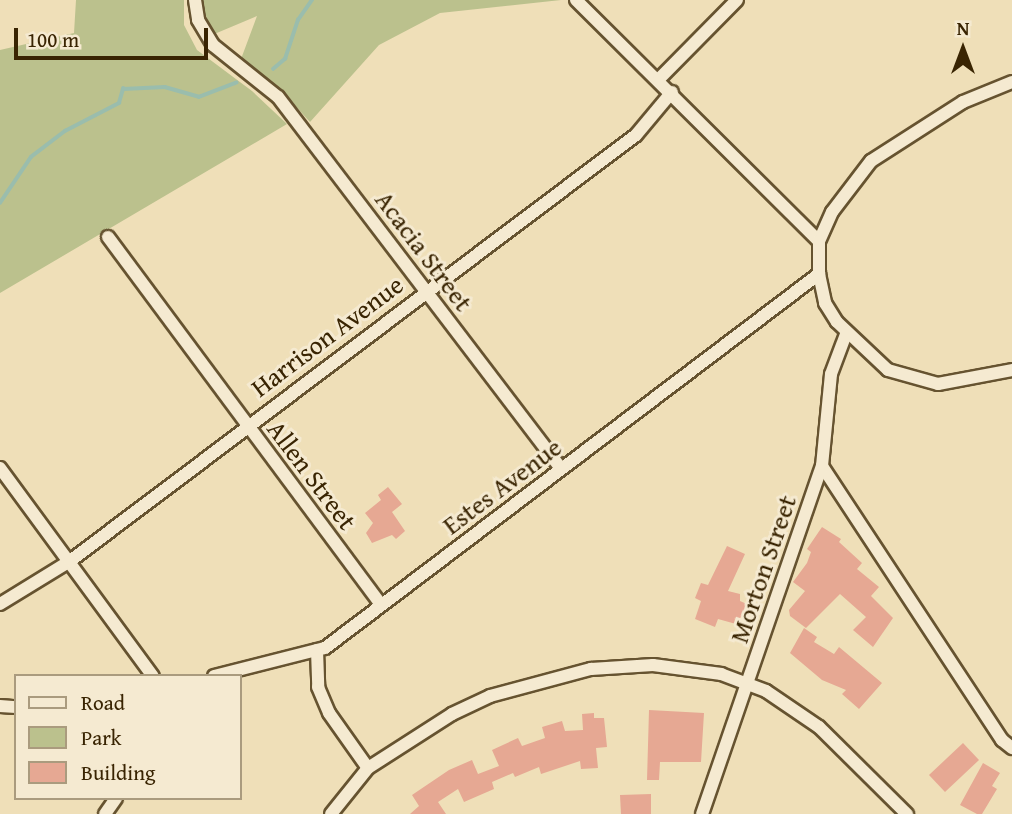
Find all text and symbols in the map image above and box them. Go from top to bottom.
scale bar [18,14,212,58]
north arrow [928,14,998,84]
text: N [957,14,969,42]
text: 100 m [27,24,79,55]
street label: Acacia Street [369,185,479,317]
street label: Harrison Avenue [245,269,409,403]
street label: Allen Street [261,414,363,536]
street label: Estes Avenue [436,431,568,541]
street label: Morton Street [723,491,803,647]
legend [14,674,242,800]
text: Road [81,687,125,718]
text: Park [81,722,122,753]
text: Building [81,757,155,788]

